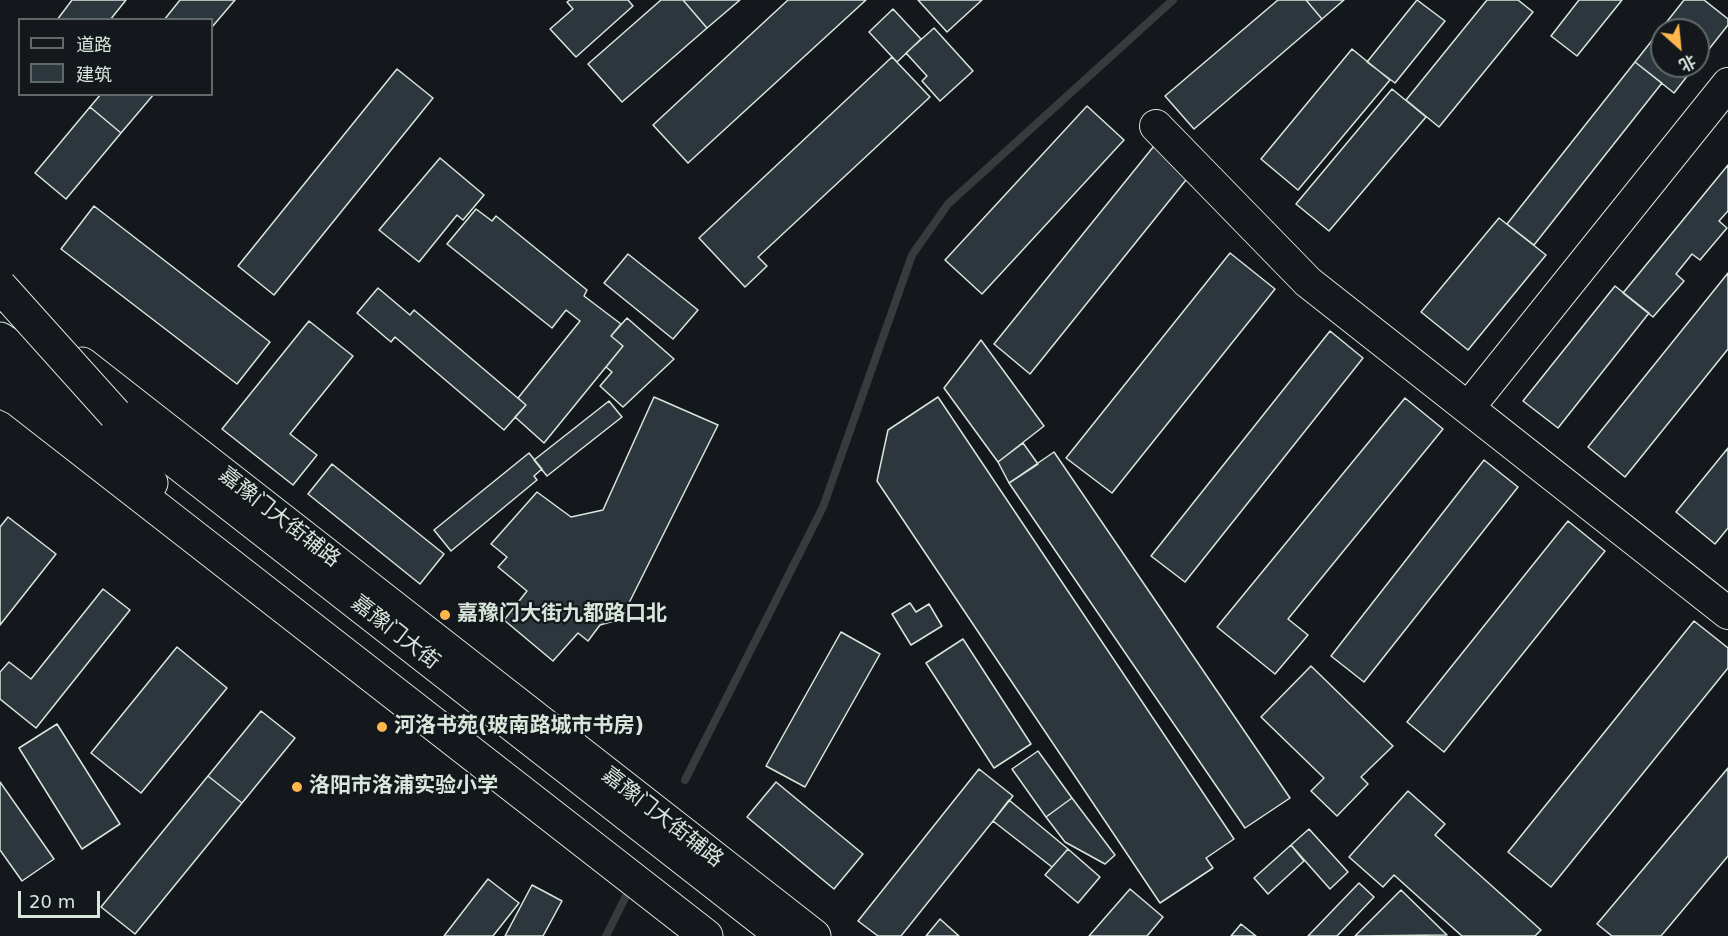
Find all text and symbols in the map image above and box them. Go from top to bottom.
legend [18,18,213,96]
north arrow [1650,18,1710,78]
text: 道路 [76,34,112,55]
text: 北 [1676,51,1699,75]
text: 建筑 [76,64,112,85]
street label: 嘉豫门大街辅路 [213,463,345,573]
street label: 嘉豫门大街 [346,591,444,675]
place label: 嘉豫门大街九都路口北 [457,602,667,628]
marker: 嘉豫门大街九都路口北 [438,608,452,622]
place label: 河洛书苑(玻南路城市书房) [394,714,644,740]
marker: 河洛书苑(玻南路城市书房) [375,720,389,734]
street label: 嘉豫门大街辅路 [596,763,728,873]
place label: 洛阳市洛浦实验小学 [309,774,498,800]
marker: 洛阳市洛浦实验小学 [290,780,304,794]
scale bar [21,879,104,917]
text: 20 m [29,891,75,912]

